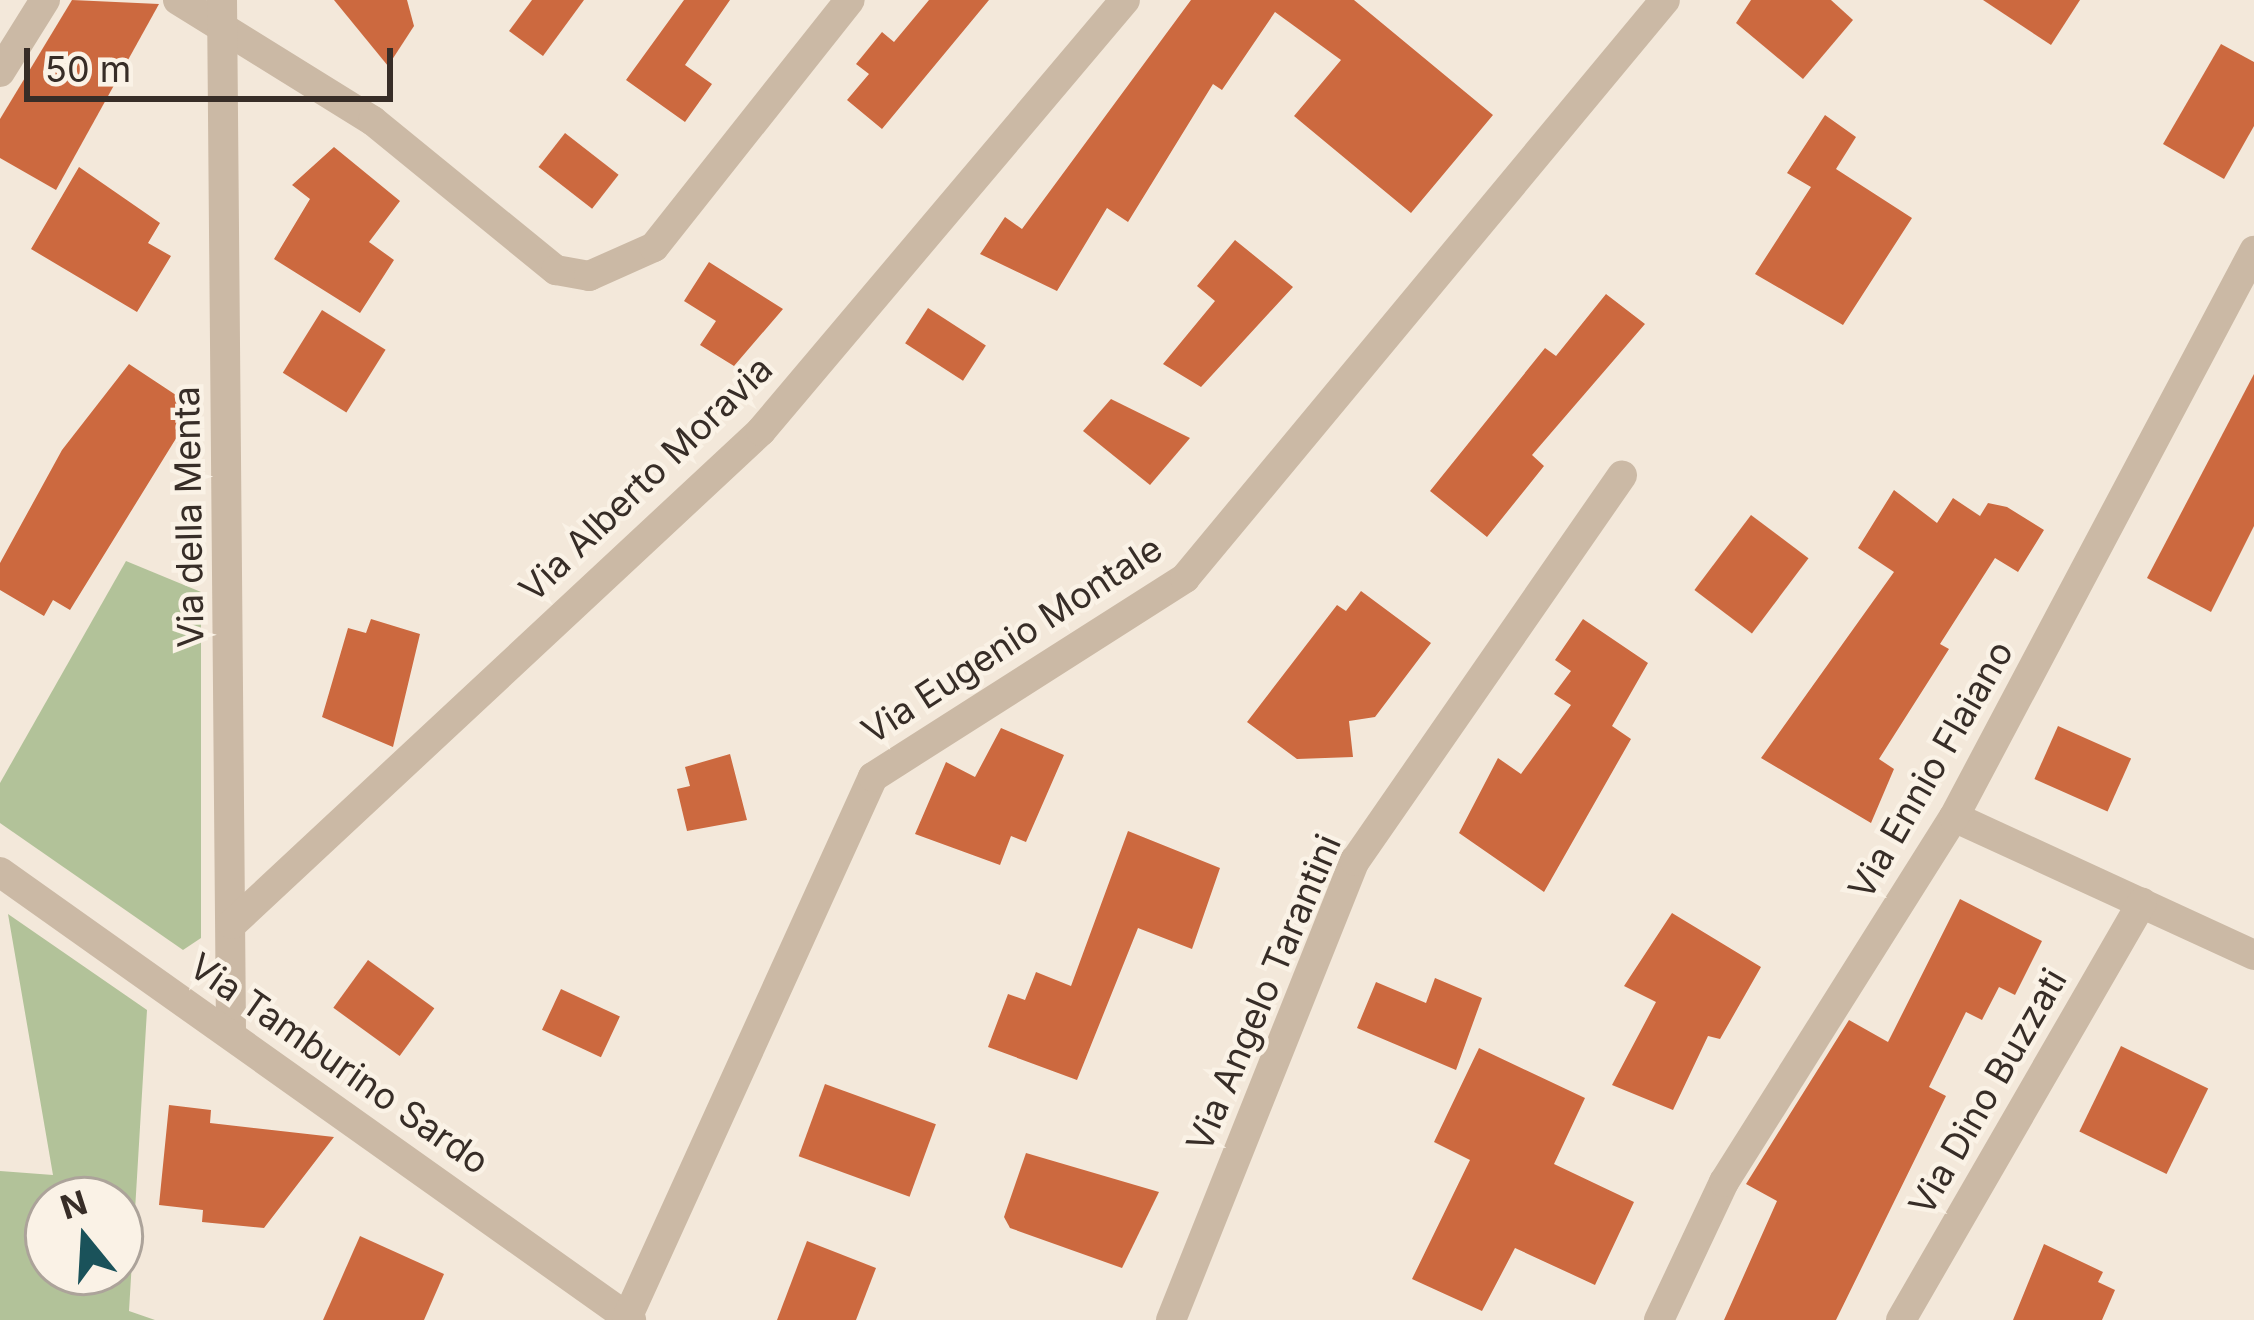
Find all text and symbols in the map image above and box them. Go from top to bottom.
scale bar [30,24,399,98]
text: 50 m [45,47,131,91]
street label: Via Alberto Moravia [511,347,781,611]
street label: Via della Menta [165,386,213,648]
street label: Via Eugenio Montale [854,527,1170,753]
street label: Via Ennio Flaiano [1840,633,2022,907]
street label: Via Angelo Tarantini [1178,828,1350,1158]
street label: Via Tamburino Sardo [181,944,497,1184]
street label: Via Dino Buzzati [1900,961,2076,1223]
north arrow [24,1176,144,1296]
text: N [56,1182,92,1228]

